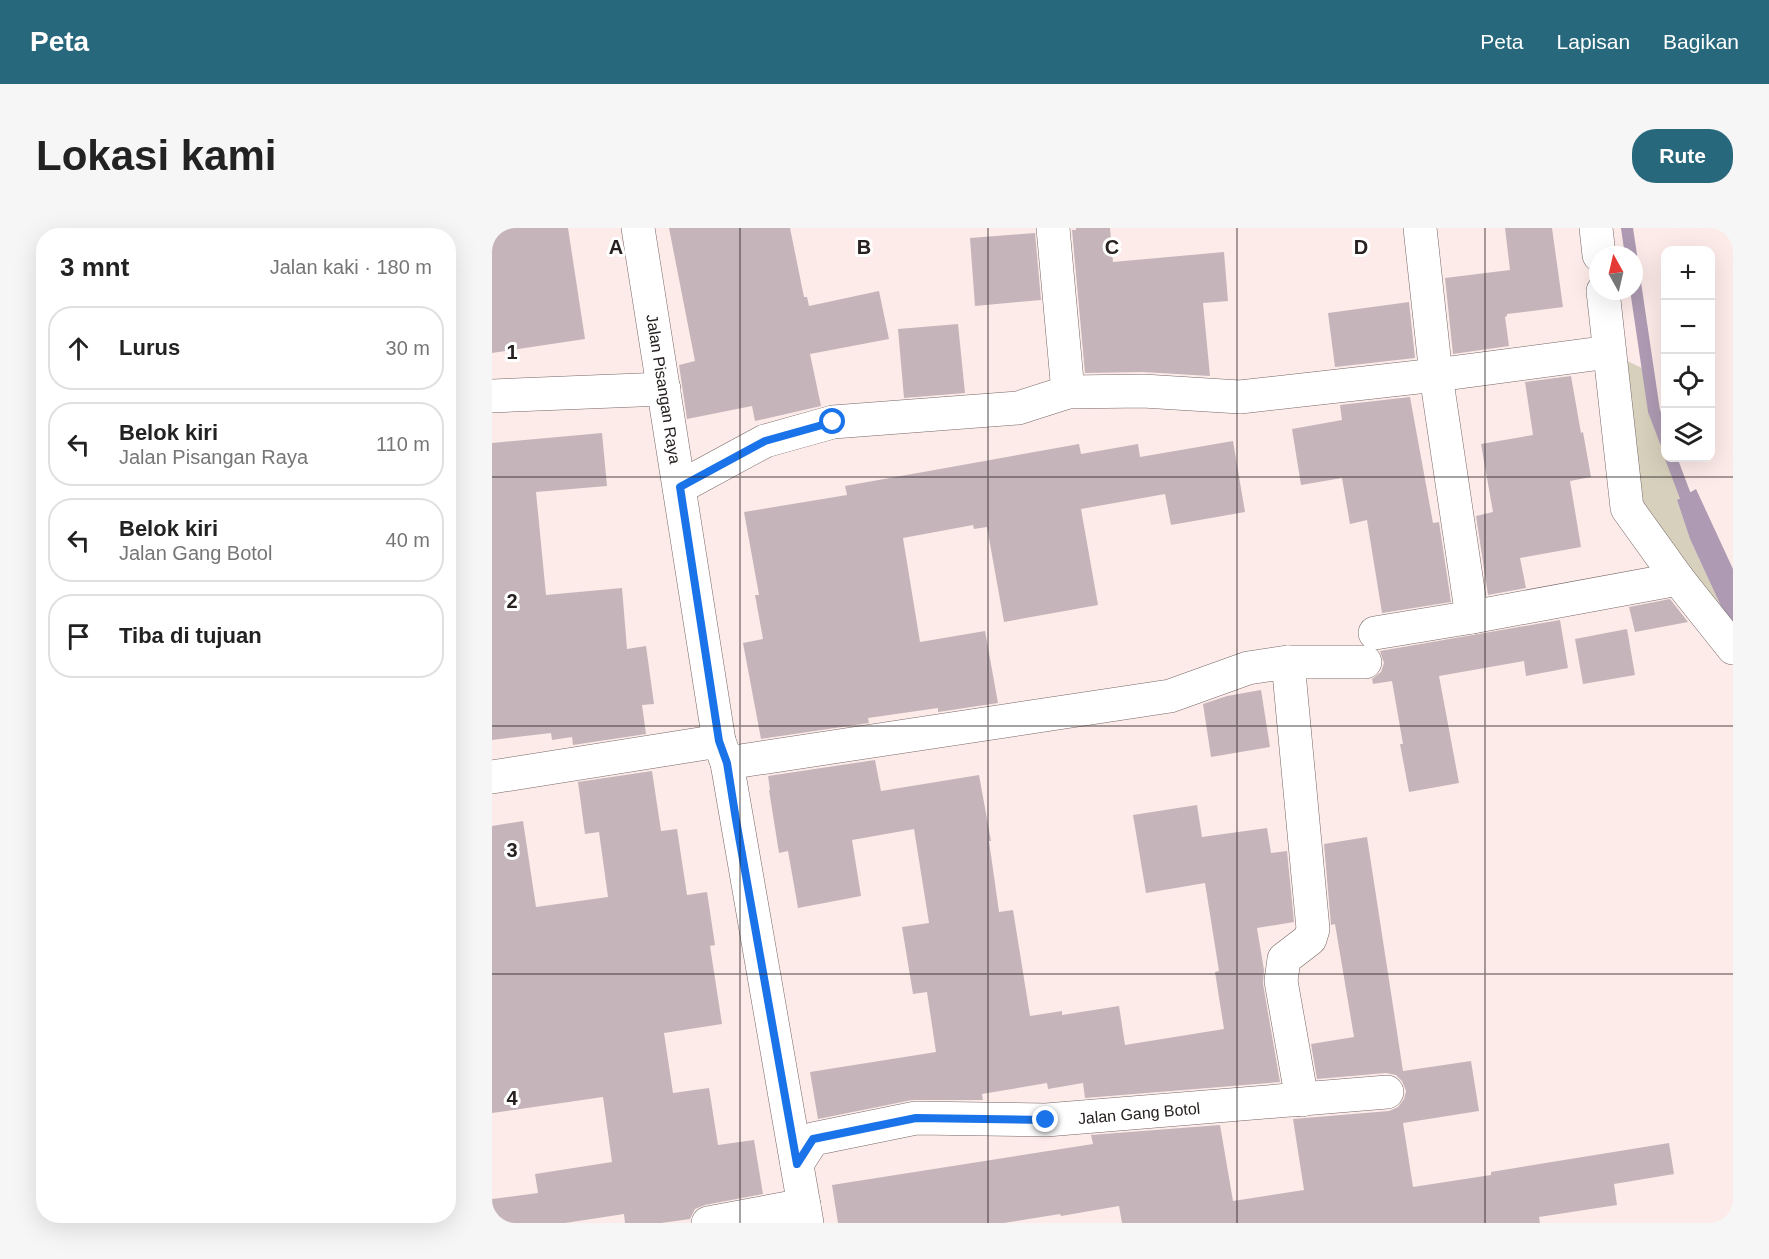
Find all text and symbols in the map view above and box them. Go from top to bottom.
text: Peta [30,26,89,57]
text: Peta [1480,30,1524,53]
text: Lapisan [1557,30,1630,53]
text: Bagikan [1663,30,1739,53]
button: Rute [1632,129,1733,183]
text: Lokasi kami [36,132,276,179]
text: A [609,236,623,258]
text: B [857,236,871,258]
text: C [1105,236,1119,258]
text: D [1354,236,1368,258]
north arrow [1589,246,1643,300]
map controls [1661,246,1715,462]
button: + [1661,246,1715,300]
text: 3 mnt [60,252,129,282]
text: Jalan kaki · 180 m [270,256,432,278]
button: − [1661,300,1715,354]
street label: Jalan Pisangan Raya [643,313,684,465]
icon: ahead [62,332,95,365]
text: Lurus [119,335,180,360]
text: 30 m [386,337,430,359]
text: 1 [506,341,518,363]
button: locate [1661,354,1715,408]
route start [819,408,845,434]
button: layers [1661,408,1715,462]
text: Belok kiri [119,420,218,445]
icon: left [62,428,95,461]
text: 110 m [376,433,430,455]
text: Jalan Pisangan Raya [119,446,308,468]
text: Belok kiri [119,516,218,541]
icon: left [62,524,95,557]
text: 40 m [386,529,430,551]
text: Jalan Gang Botol [119,542,272,564]
text: 2 [506,590,518,612]
icon: arrive [62,620,95,653]
text: Tiba di tujuan [119,623,262,648]
text: 3 [506,839,518,861]
text: 4 [506,1087,518,1109]
street label: Jalan Gang Botol [1077,1100,1201,1127]
route end [1032,1106,1058,1132]

